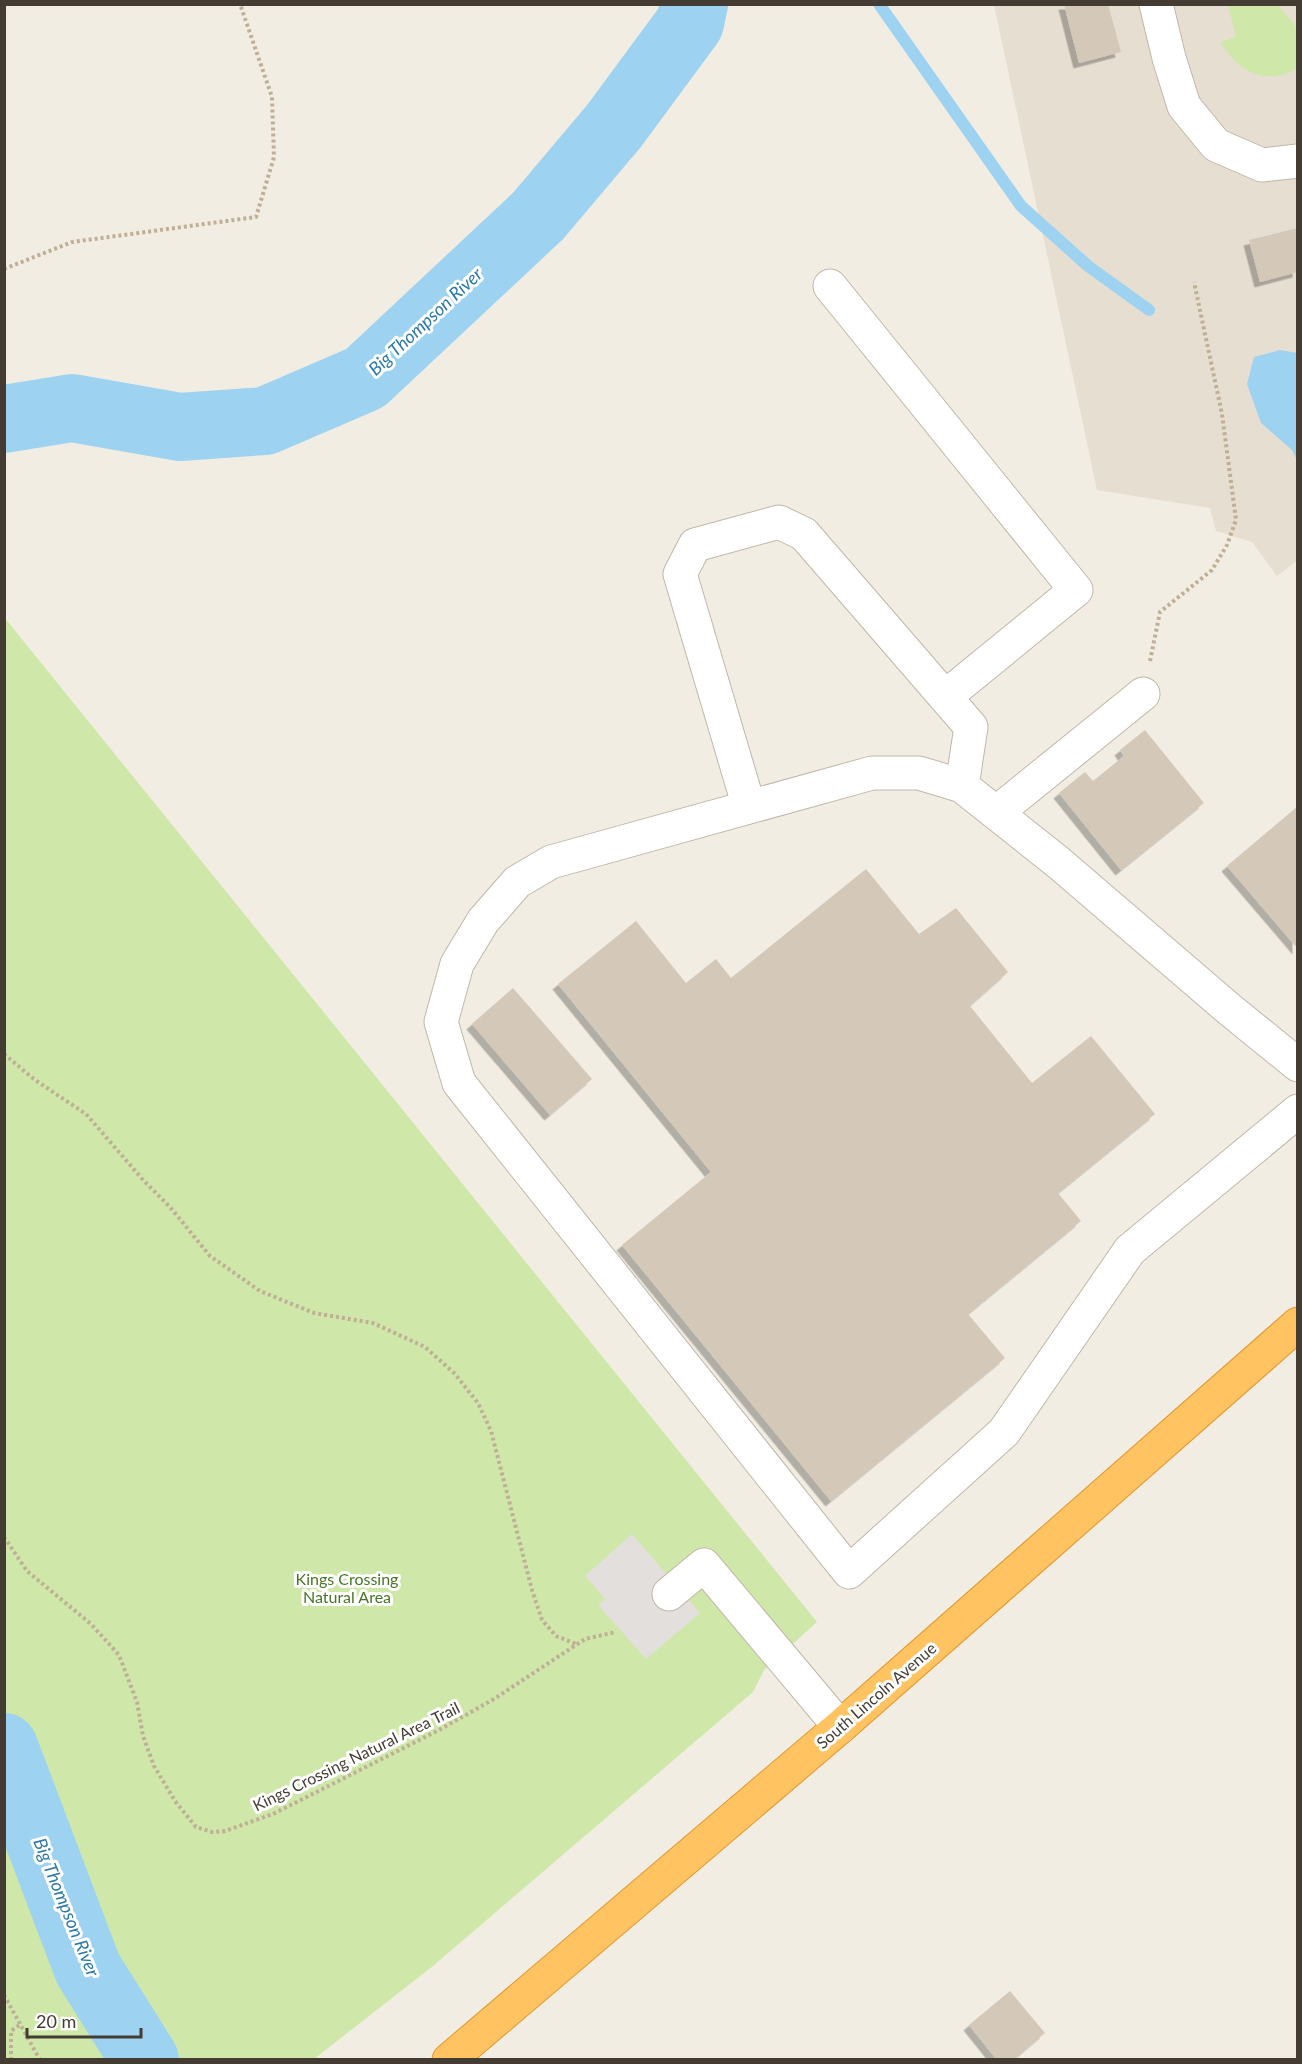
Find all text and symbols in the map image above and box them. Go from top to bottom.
water label: Big Thompson River [364,262,487,379]
park label: Kings Crossing Natural Area [296,1569,398,1606]
street label: South Lincoln Avenue [812,1638,940,1752]
street label: Kings Crossing Natural Area Trail [250,1698,462,1814]
water label: Big Thompson River [29,1835,105,1980]
scale bar [27,2001,141,2039]
text: 20 m [36,2010,76,2032]

